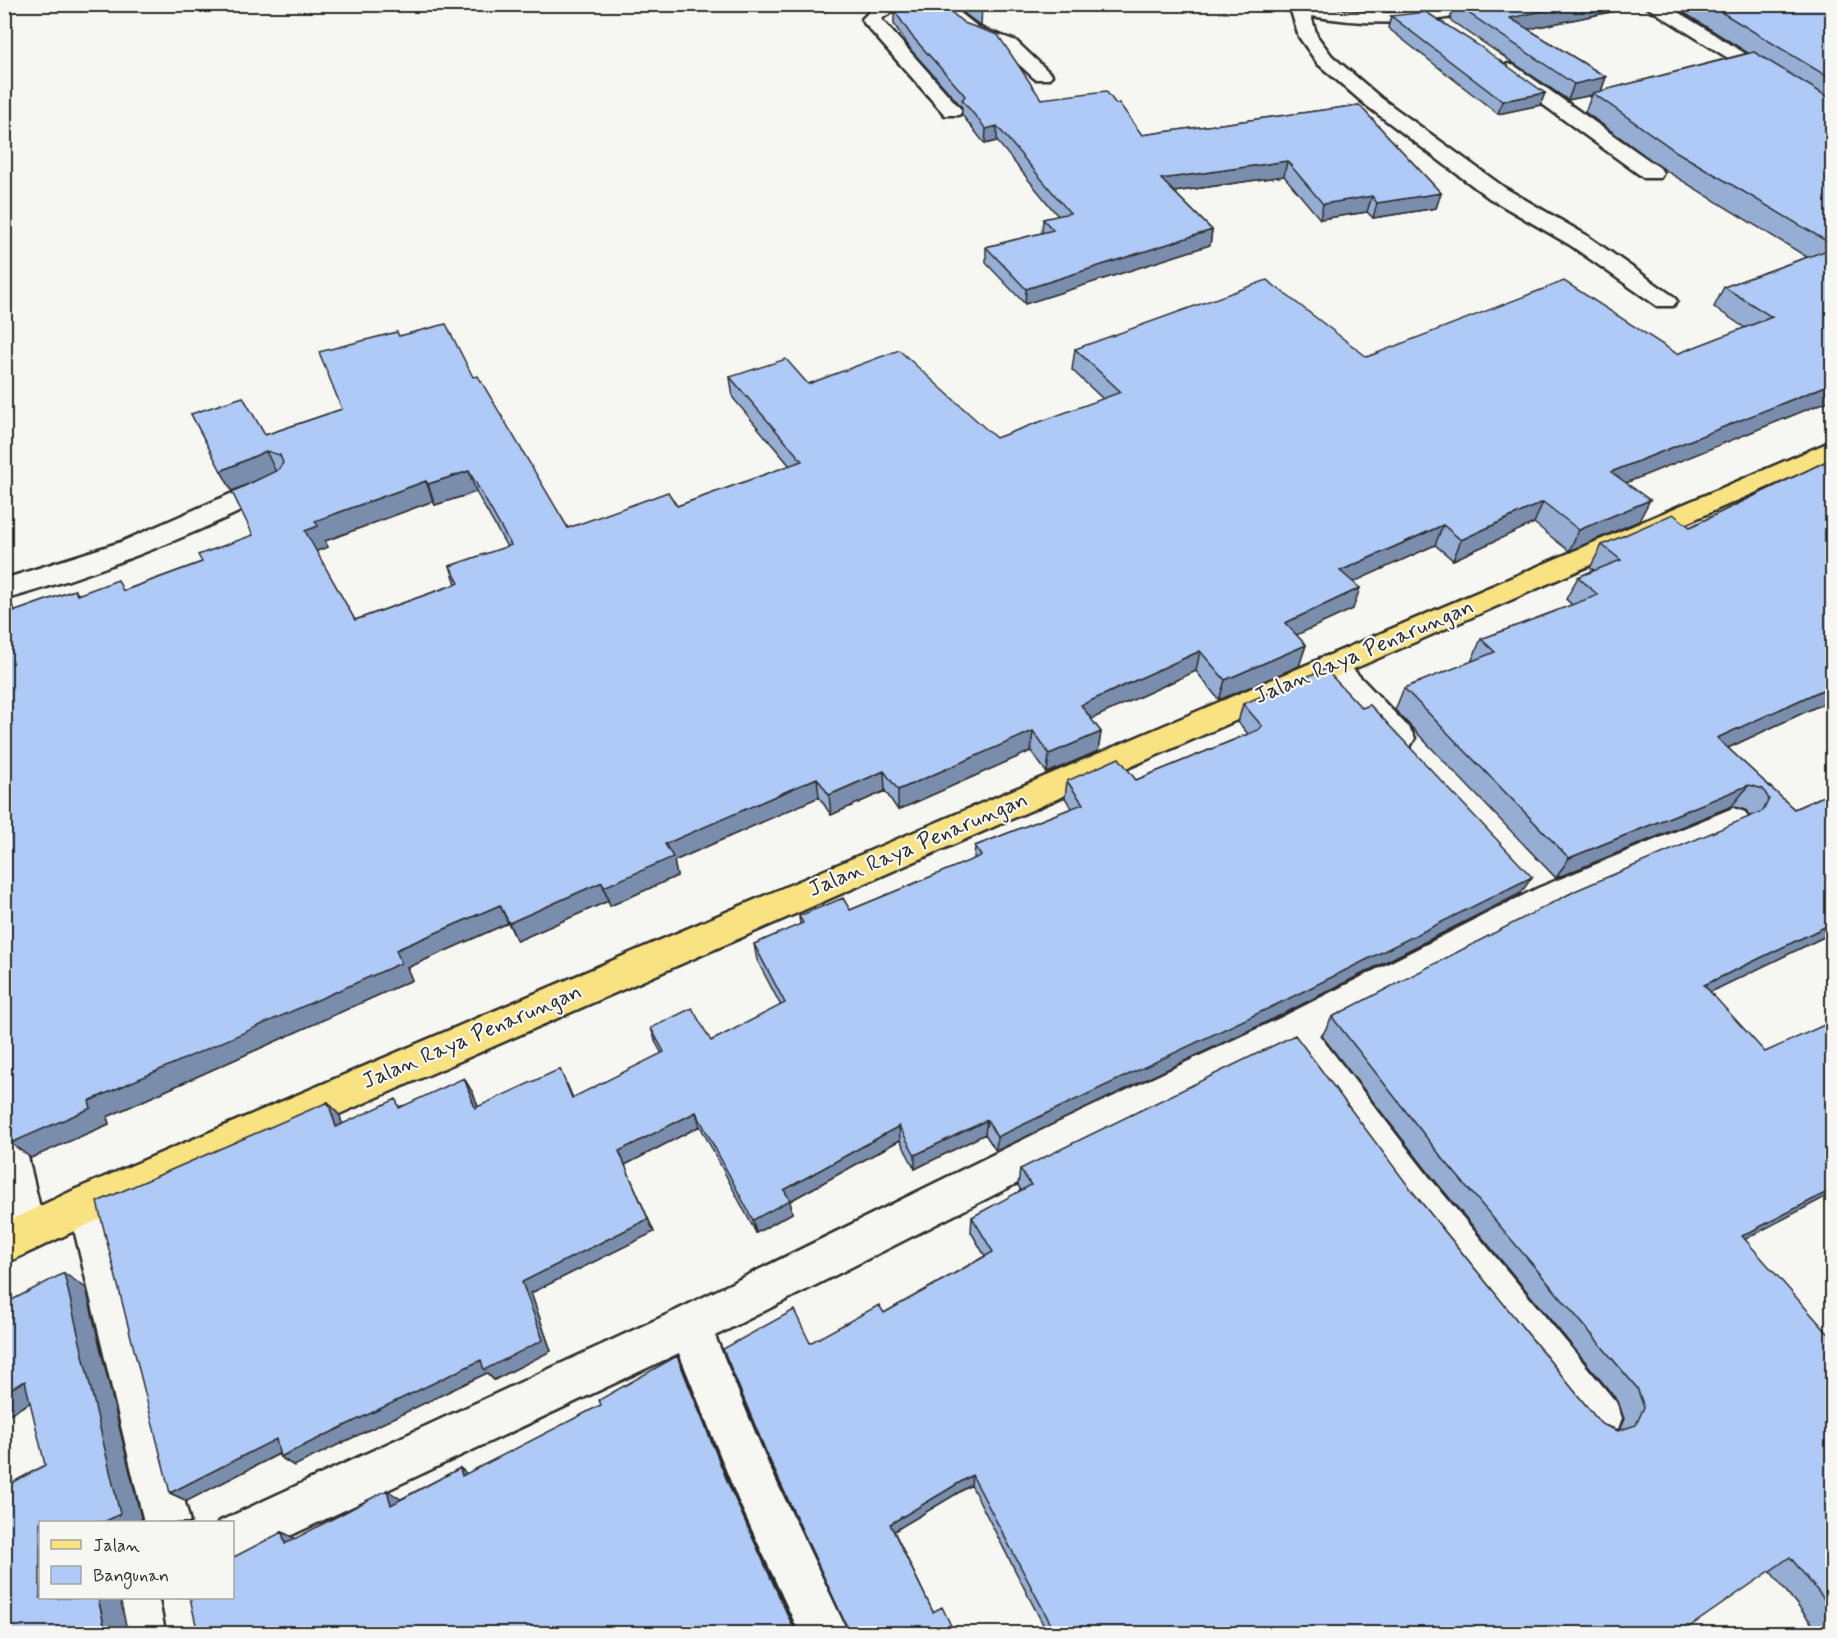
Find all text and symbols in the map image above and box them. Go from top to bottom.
street label: Jalan Raya Penarungan [1250,593,1478,712]
street label: Jalan Raya Penarungan [804,786,1032,905]
street label: Jalan Raya Penarungan [358,978,586,1097]
legend [39,1521,234,1599]
text: Jalan [93,1534,140,1558]
text: Bangunan [93,1564,169,1589]

